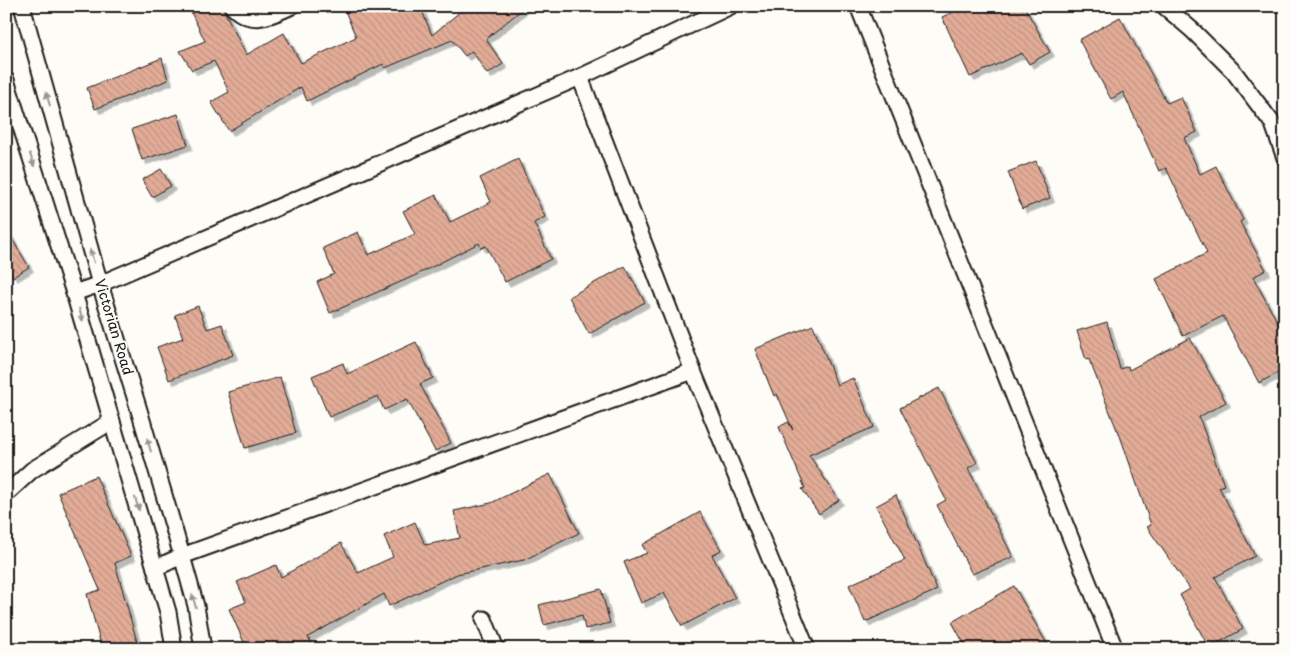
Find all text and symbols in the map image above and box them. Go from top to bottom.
one-way arrow [44,92,52,107]
one-way arrow [28,153,36,168]
one-way arrow [88,248,96,263]
street label: Victorian Road [90,276,139,378]
one-way arrow [77,308,85,323]
one-way arrow [145,437,153,452]
one-way arrow [133,497,141,512]
one-way arrow [190,593,198,608]

